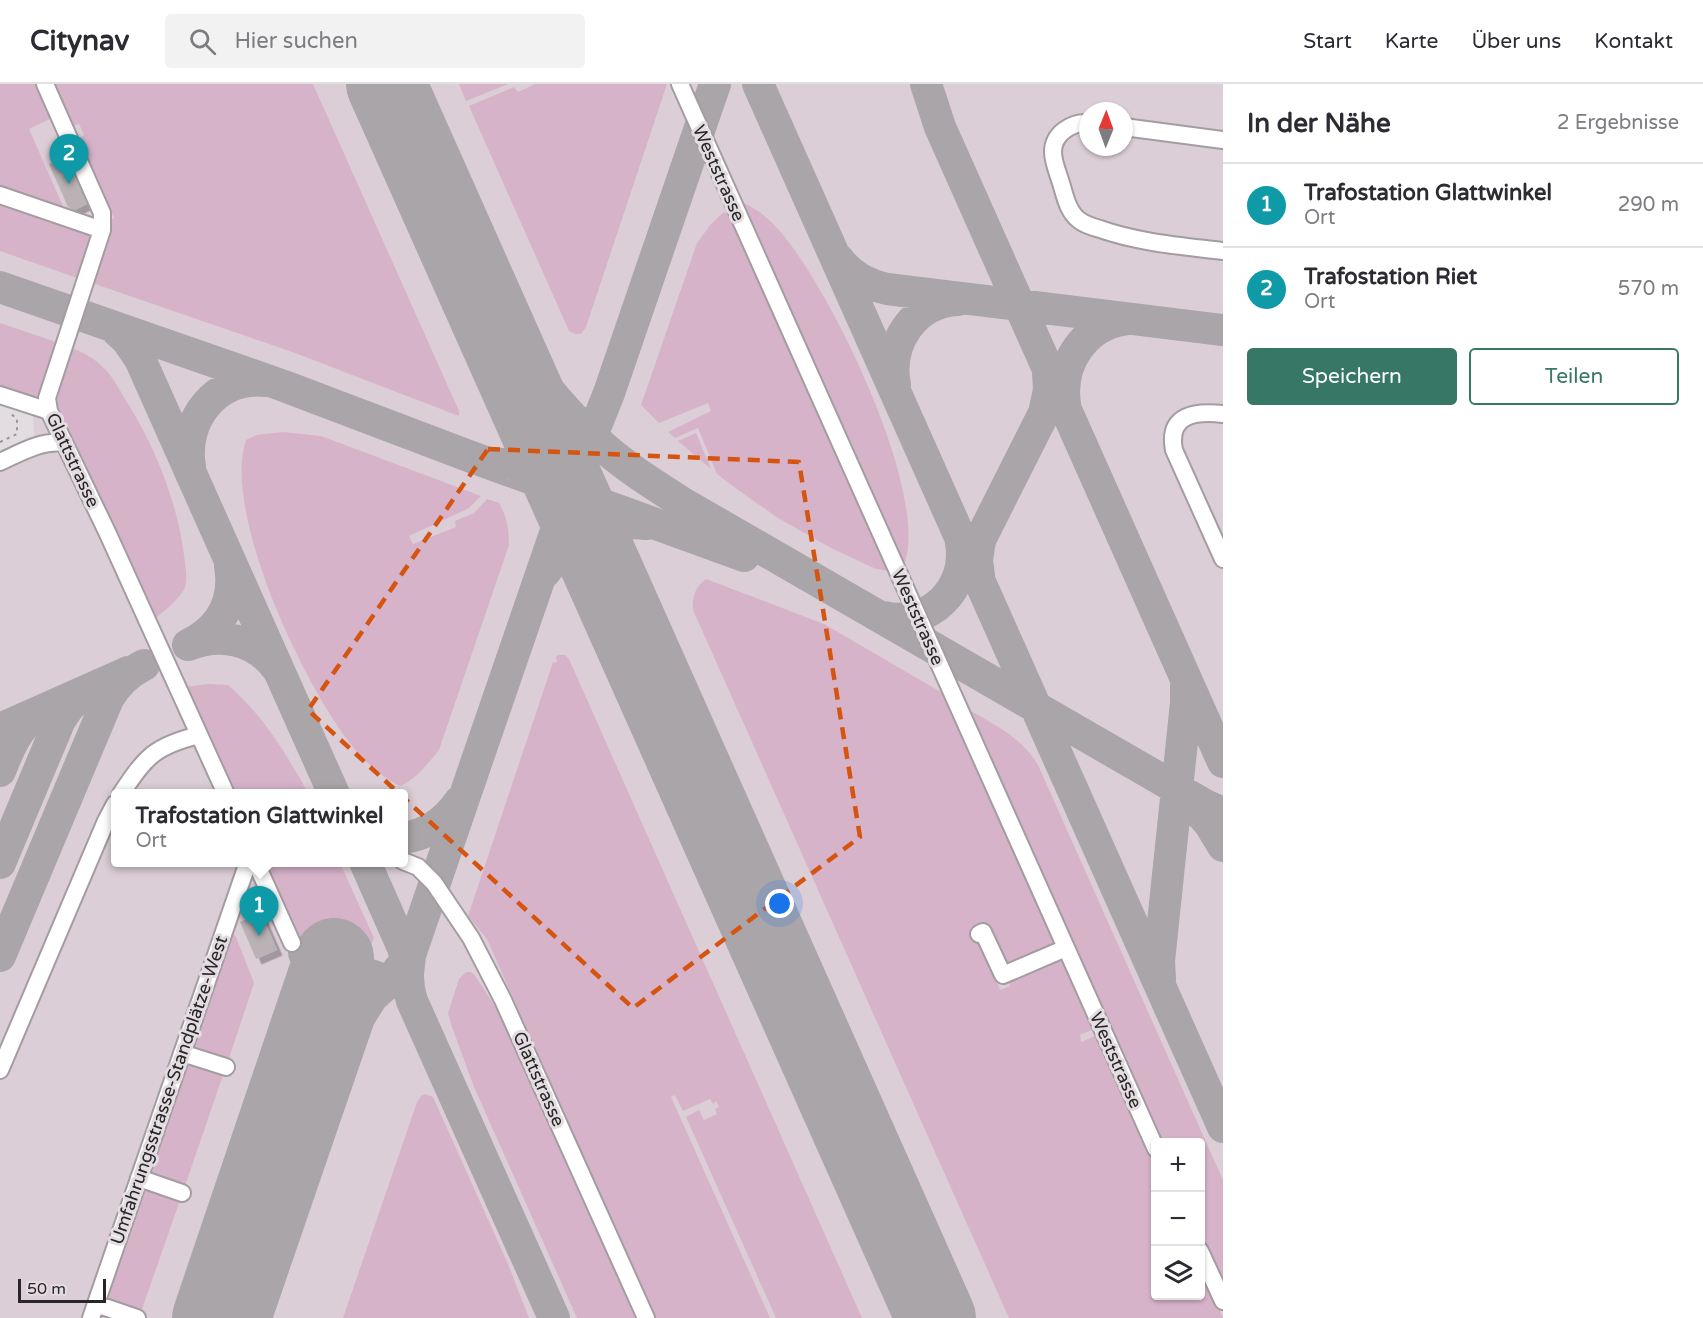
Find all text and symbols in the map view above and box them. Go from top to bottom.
search box [165,14,585,68]
text: Citynav [30,24,129,58]
icon: search [186,25,219,58]
text: Hier suchen [234,28,358,54]
text: Start [1303,29,1352,54]
text: Karte [1385,29,1438,54]
text: Über uns [1471,29,1561,54]
text: Kontakt [1594,29,1673,54]
north arrow [1079,102,1133,156]
text: In der Nähe [1247,108,1391,139]
text: 2 Ergebnisse [1557,111,1679,135]
street label: Weststrasse [688,121,750,225]
pin: 2 [50,135,88,184]
text: Trafostation Glattwinkel [1304,180,1552,206]
text: 1 [1260,193,1273,217]
text: 290 m [1618,193,1679,217]
text: Ort [1304,206,1335,230]
text: Trafostation Riet [1304,264,1477,290]
text: 2 [1260,277,1273,301]
text: 570 m [1618,277,1679,301]
text: Ort [1304,290,1335,314]
button: Speichern [1247,348,1457,405]
button: Teilen [1469,348,1679,405]
street label: Glattstrasse [42,409,104,511]
street label: Weststrasse [887,565,949,669]
popup [111,789,408,867]
text: Trafostation Glattwinkel [135,803,384,829]
text: Ort [135,829,167,853]
pin: 1 [240,886,278,936]
your location [765,889,794,918]
street label: Umfahrungsstrasse-Standplätze-West [106,933,232,1247]
street label: Weststrasse [1085,1008,1147,1112]
street label: Glattstrasse [508,1028,570,1130]
map controls [1151,1138,1205,1300]
button: + [1151,1138,1205,1192]
button: − [1151,1192,1205,1246]
button: layers [1151,1246,1205,1300]
scale bar [18,1276,106,1304]
text: 50 m [27,1279,66,1299]

